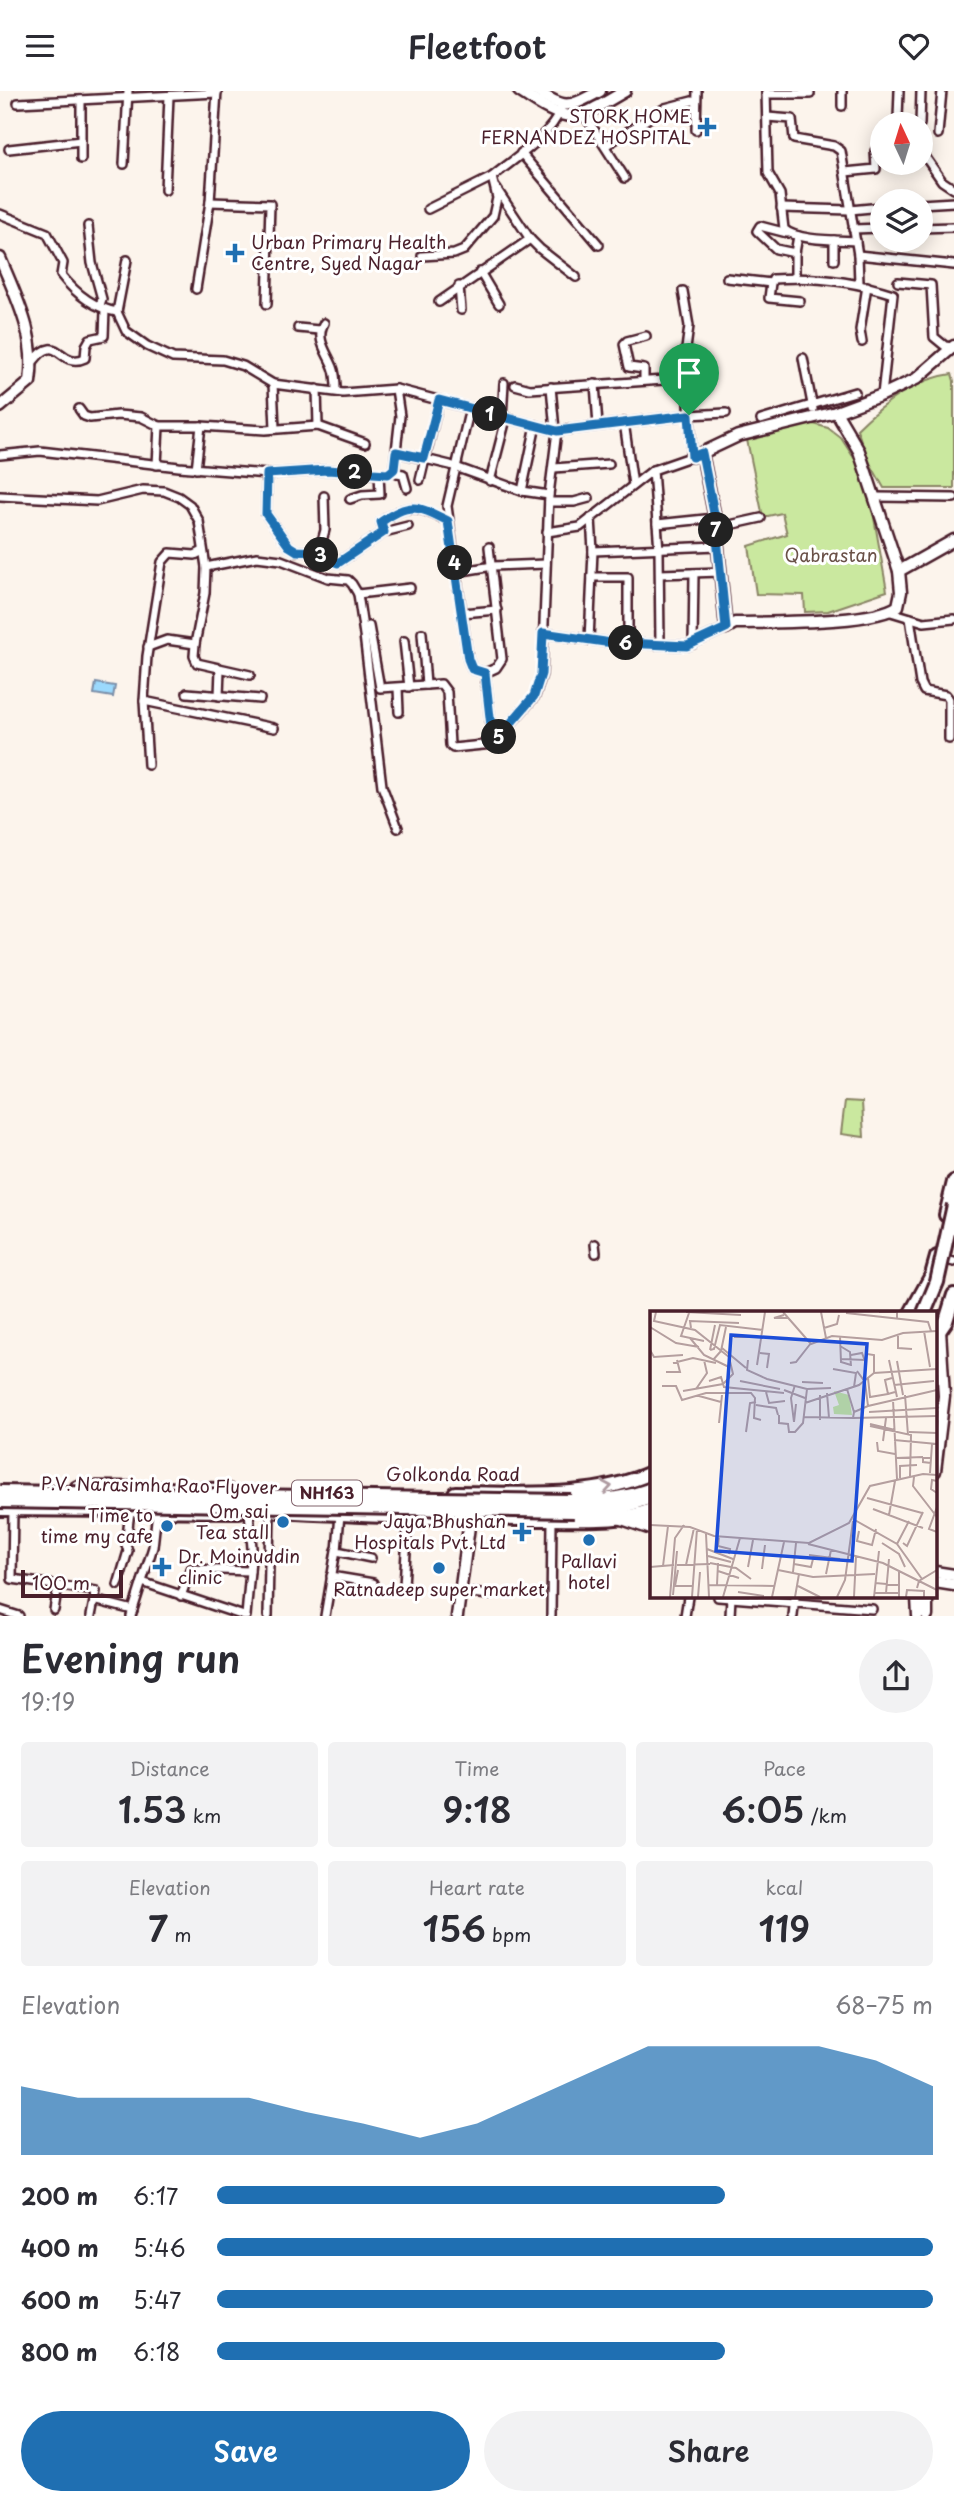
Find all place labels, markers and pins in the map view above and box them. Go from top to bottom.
place label: STORK HOME FERNANDEZ HOSPITAL [481,102,691,150]
marker: STORK HOME FERNANDEZ HOSPITAL [697,117,717,137]
place label: Urban Primary Health Centre, Syed Nagar [251,228,446,276]
marker: Urban Primary Health Centre, Syed Nagar [225,243,245,263]
pin [659,343,719,415]
pin: 1 [472,397,508,431]
pin: 2 [338,455,372,489]
pin: 7 [698,513,734,548]
pin: 3 [304,538,338,573]
pin: 4 [438,545,472,581]
pin: 6 [608,625,644,661]
pin: 5 [482,719,516,755]
place label: Om sai Tea stall [196,1497,269,1545]
place label: Time to time my cafe [41,1501,153,1549]
place label: Jaya Bhushan Hospitals Pvt. Ltd [354,1507,506,1555]
marker: Om sai Tea stall [275,1514,291,1530]
marker: Time to time my cafe [159,1518,175,1534]
marker: Jaya Bhushan Hospitals Pvt. Ltd [512,1522,532,1542]
marker: Pallavi hotel [581,1532,597,1548]
place label: Dr. Moinuddin clinic [178,1542,300,1590]
place label: Pallavi hotel [561,1547,617,1595]
marker: Dr. Moinuddin clinic [152,1557,172,1577]
marker: Ratnadeep super market [431,1560,447,1576]
place label: Ratnadeep super market [333,1575,545,1602]

